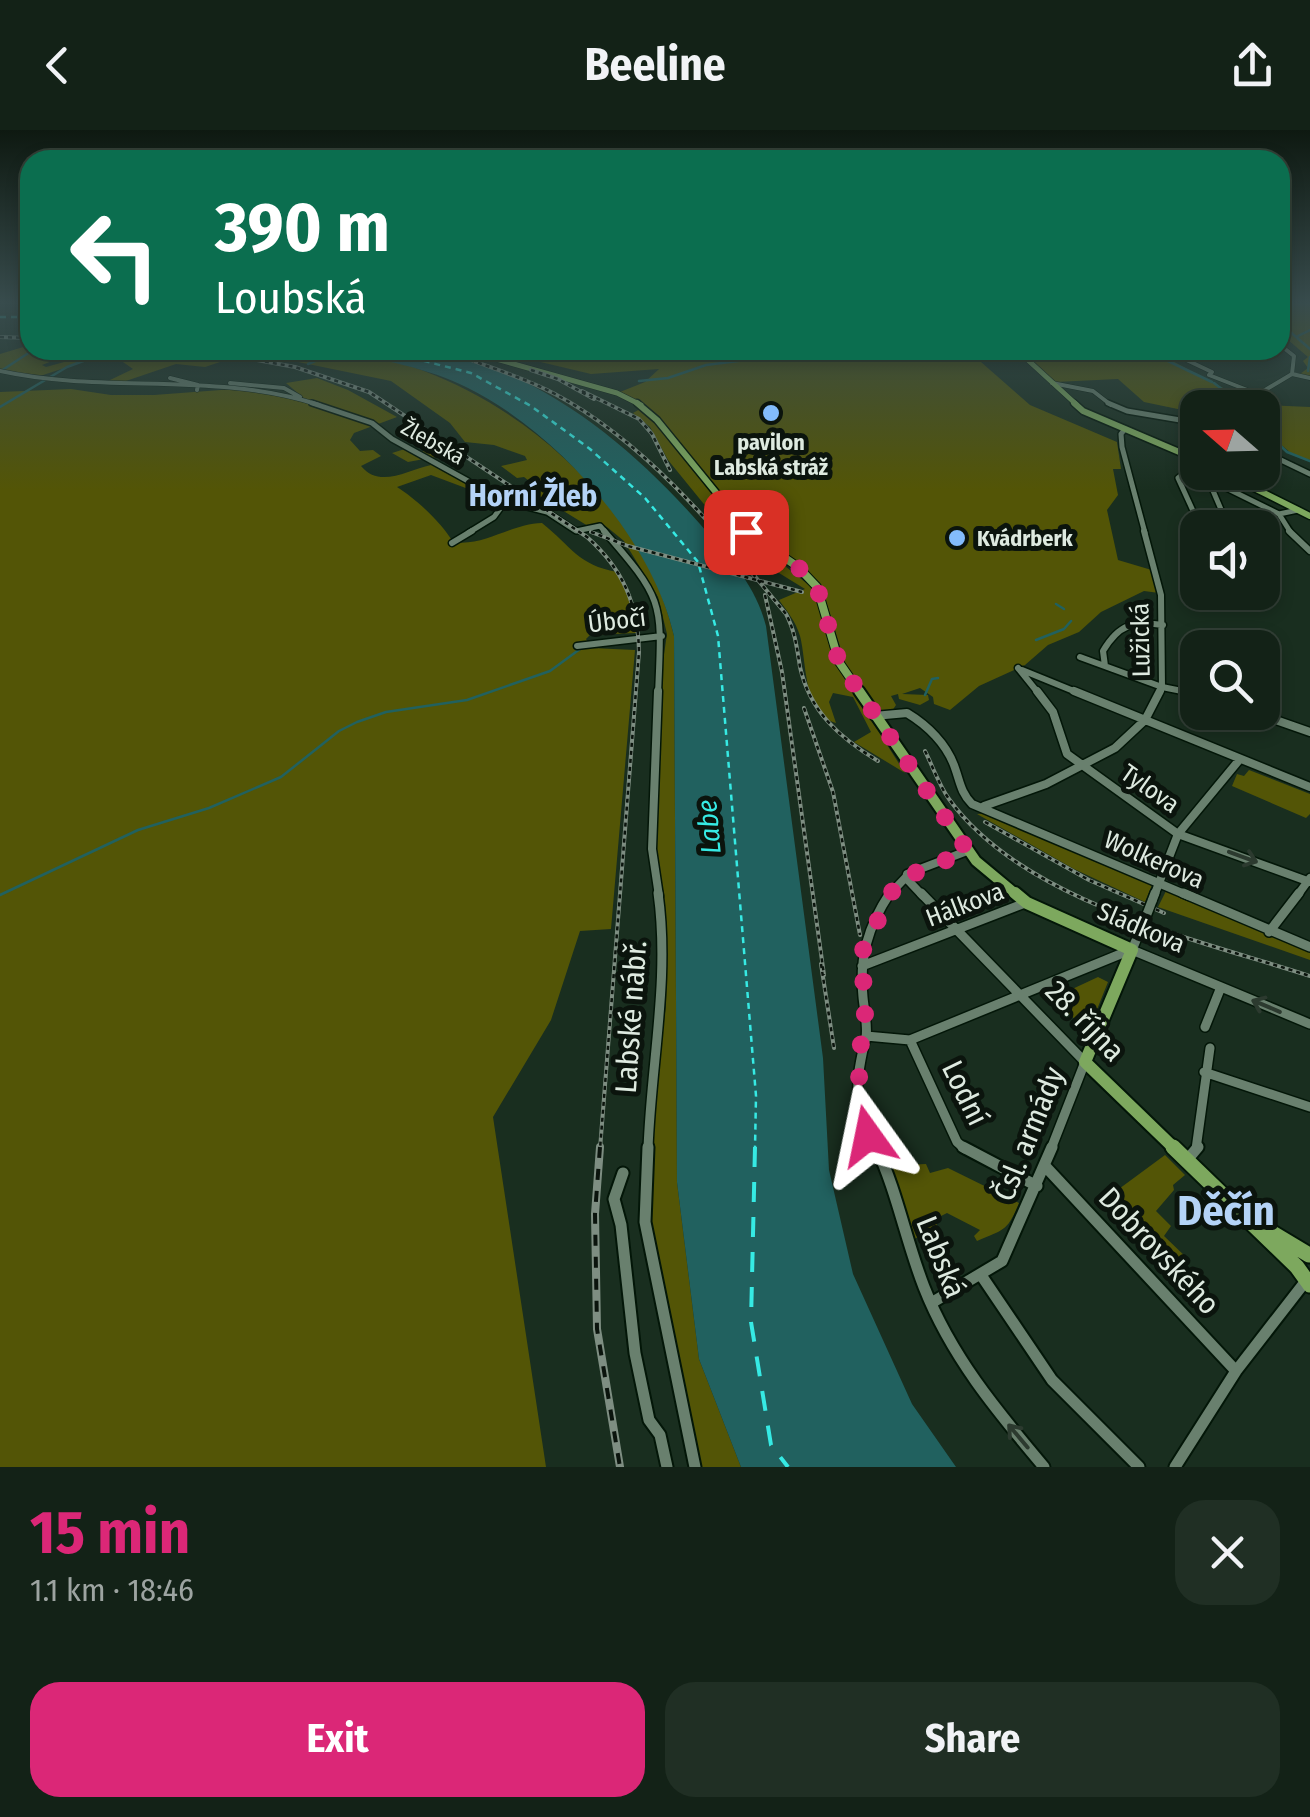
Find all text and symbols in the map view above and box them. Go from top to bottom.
icon: back [30,38,85,93]
text: Beeline [584,38,726,92]
icon: share [1225,38,1280,93]
text: 390 m [215,186,390,270]
icon: left [50,190,180,320]
text: Loubská [215,271,367,325]
north arrow [1180,390,1280,490]
map controls [1180,390,1280,730]
marker: pavilon Labská stráž [760,402,782,424]
street label: Žlebská [397,414,469,470]
place label: pavilon Labská stráž [714,429,828,481]
district label: Horní Žleb [469,476,597,514]
pin [704,490,789,575]
icon: arrive [719,505,774,560]
button: sound [1180,510,1280,610]
place label: Kvádrberk [977,525,1073,552]
marker: Kvádrberk [946,527,968,549]
street label: Úbočí [586,602,648,639]
street label: Lužická [1125,603,1157,677]
button: search [1180,630,1280,730]
street label: Tylova [1115,758,1185,820]
water label: Labe [690,799,728,855]
street label: Wolkerova [1099,825,1209,895]
one-way arrow [1227,849,1258,867]
street label: Hálkova [922,876,1008,934]
street label: Sládkova [1093,896,1189,960]
street label: Labské nábř. [608,939,654,1095]
street label: 28. října [1038,973,1132,1069]
one-way arrow [1251,995,1281,1013]
street label: Lodní [934,1055,996,1131]
street label: Čsl. armády [986,1061,1072,1206]
position arrow [816,1084,920,1188]
street label: Dobrovského [1091,1180,1227,1322]
district label: Děčín [1177,1186,1275,1236]
street label: Labská [908,1211,974,1303]
one-way arrow [1008,1424,1030,1450]
text: 15 min [30,1497,190,1569]
button: close [1175,1500,1280,1605]
text: 1.1 km · 18:46 [30,1571,194,1609]
button: Exit [30,1682,645,1797]
button: Share [665,1682,1280,1797]

